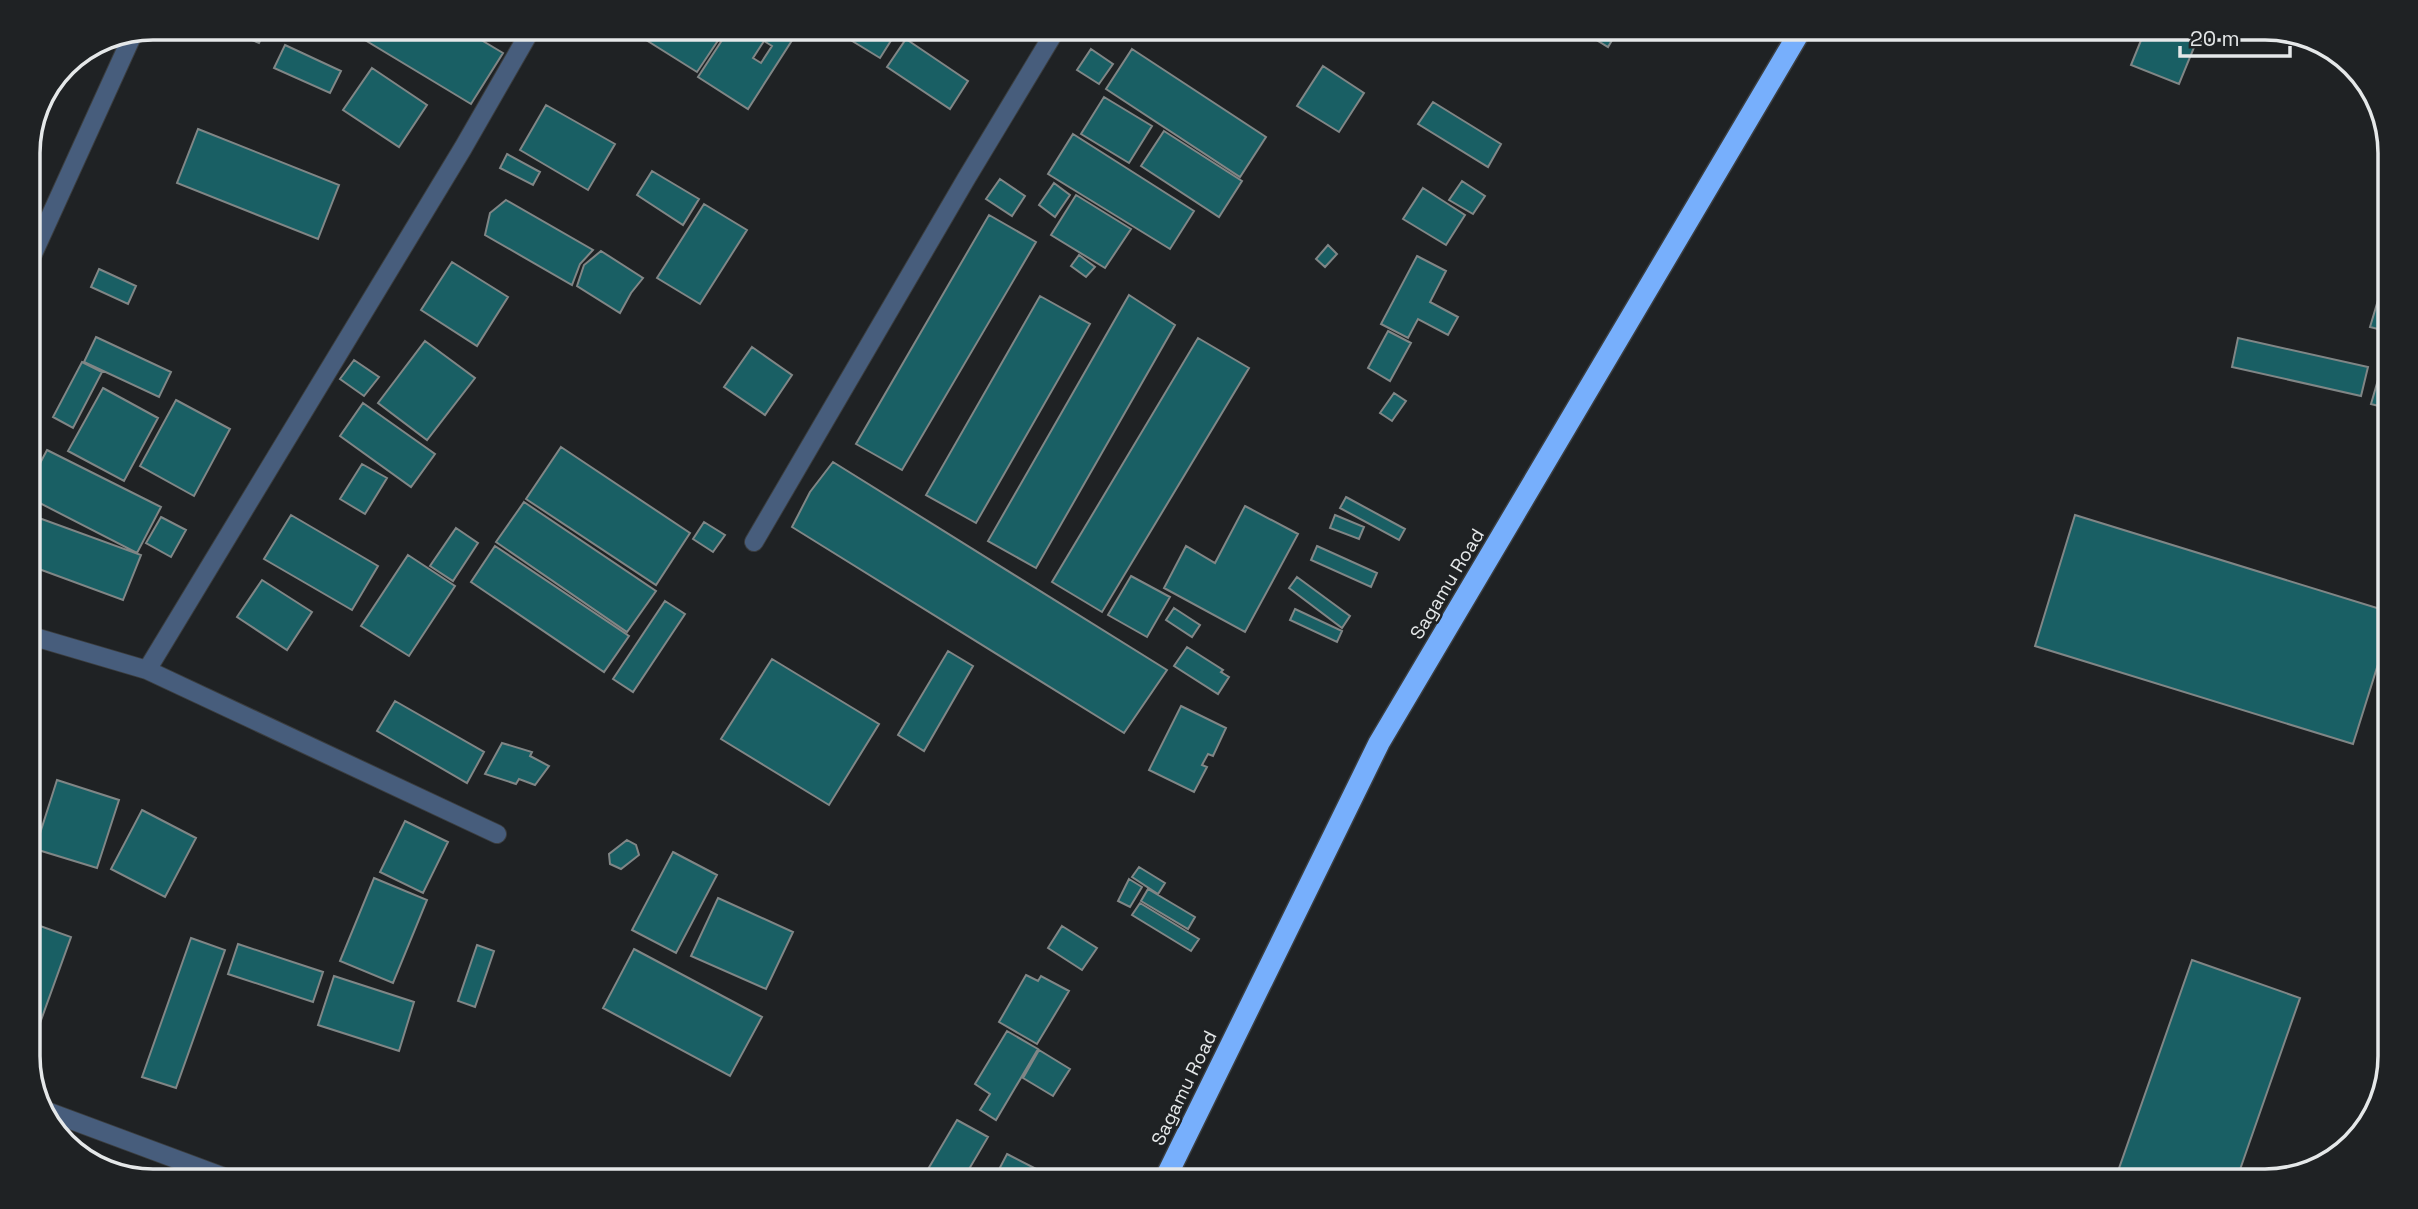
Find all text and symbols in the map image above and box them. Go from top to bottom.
scale bar [2180,14,2290,58]
text: 20 m [2190,25,2240,52]
street label: Sagamu Road [1404,524,1490,644]
street label: Sagamu Road [1145,1026,1223,1150]

